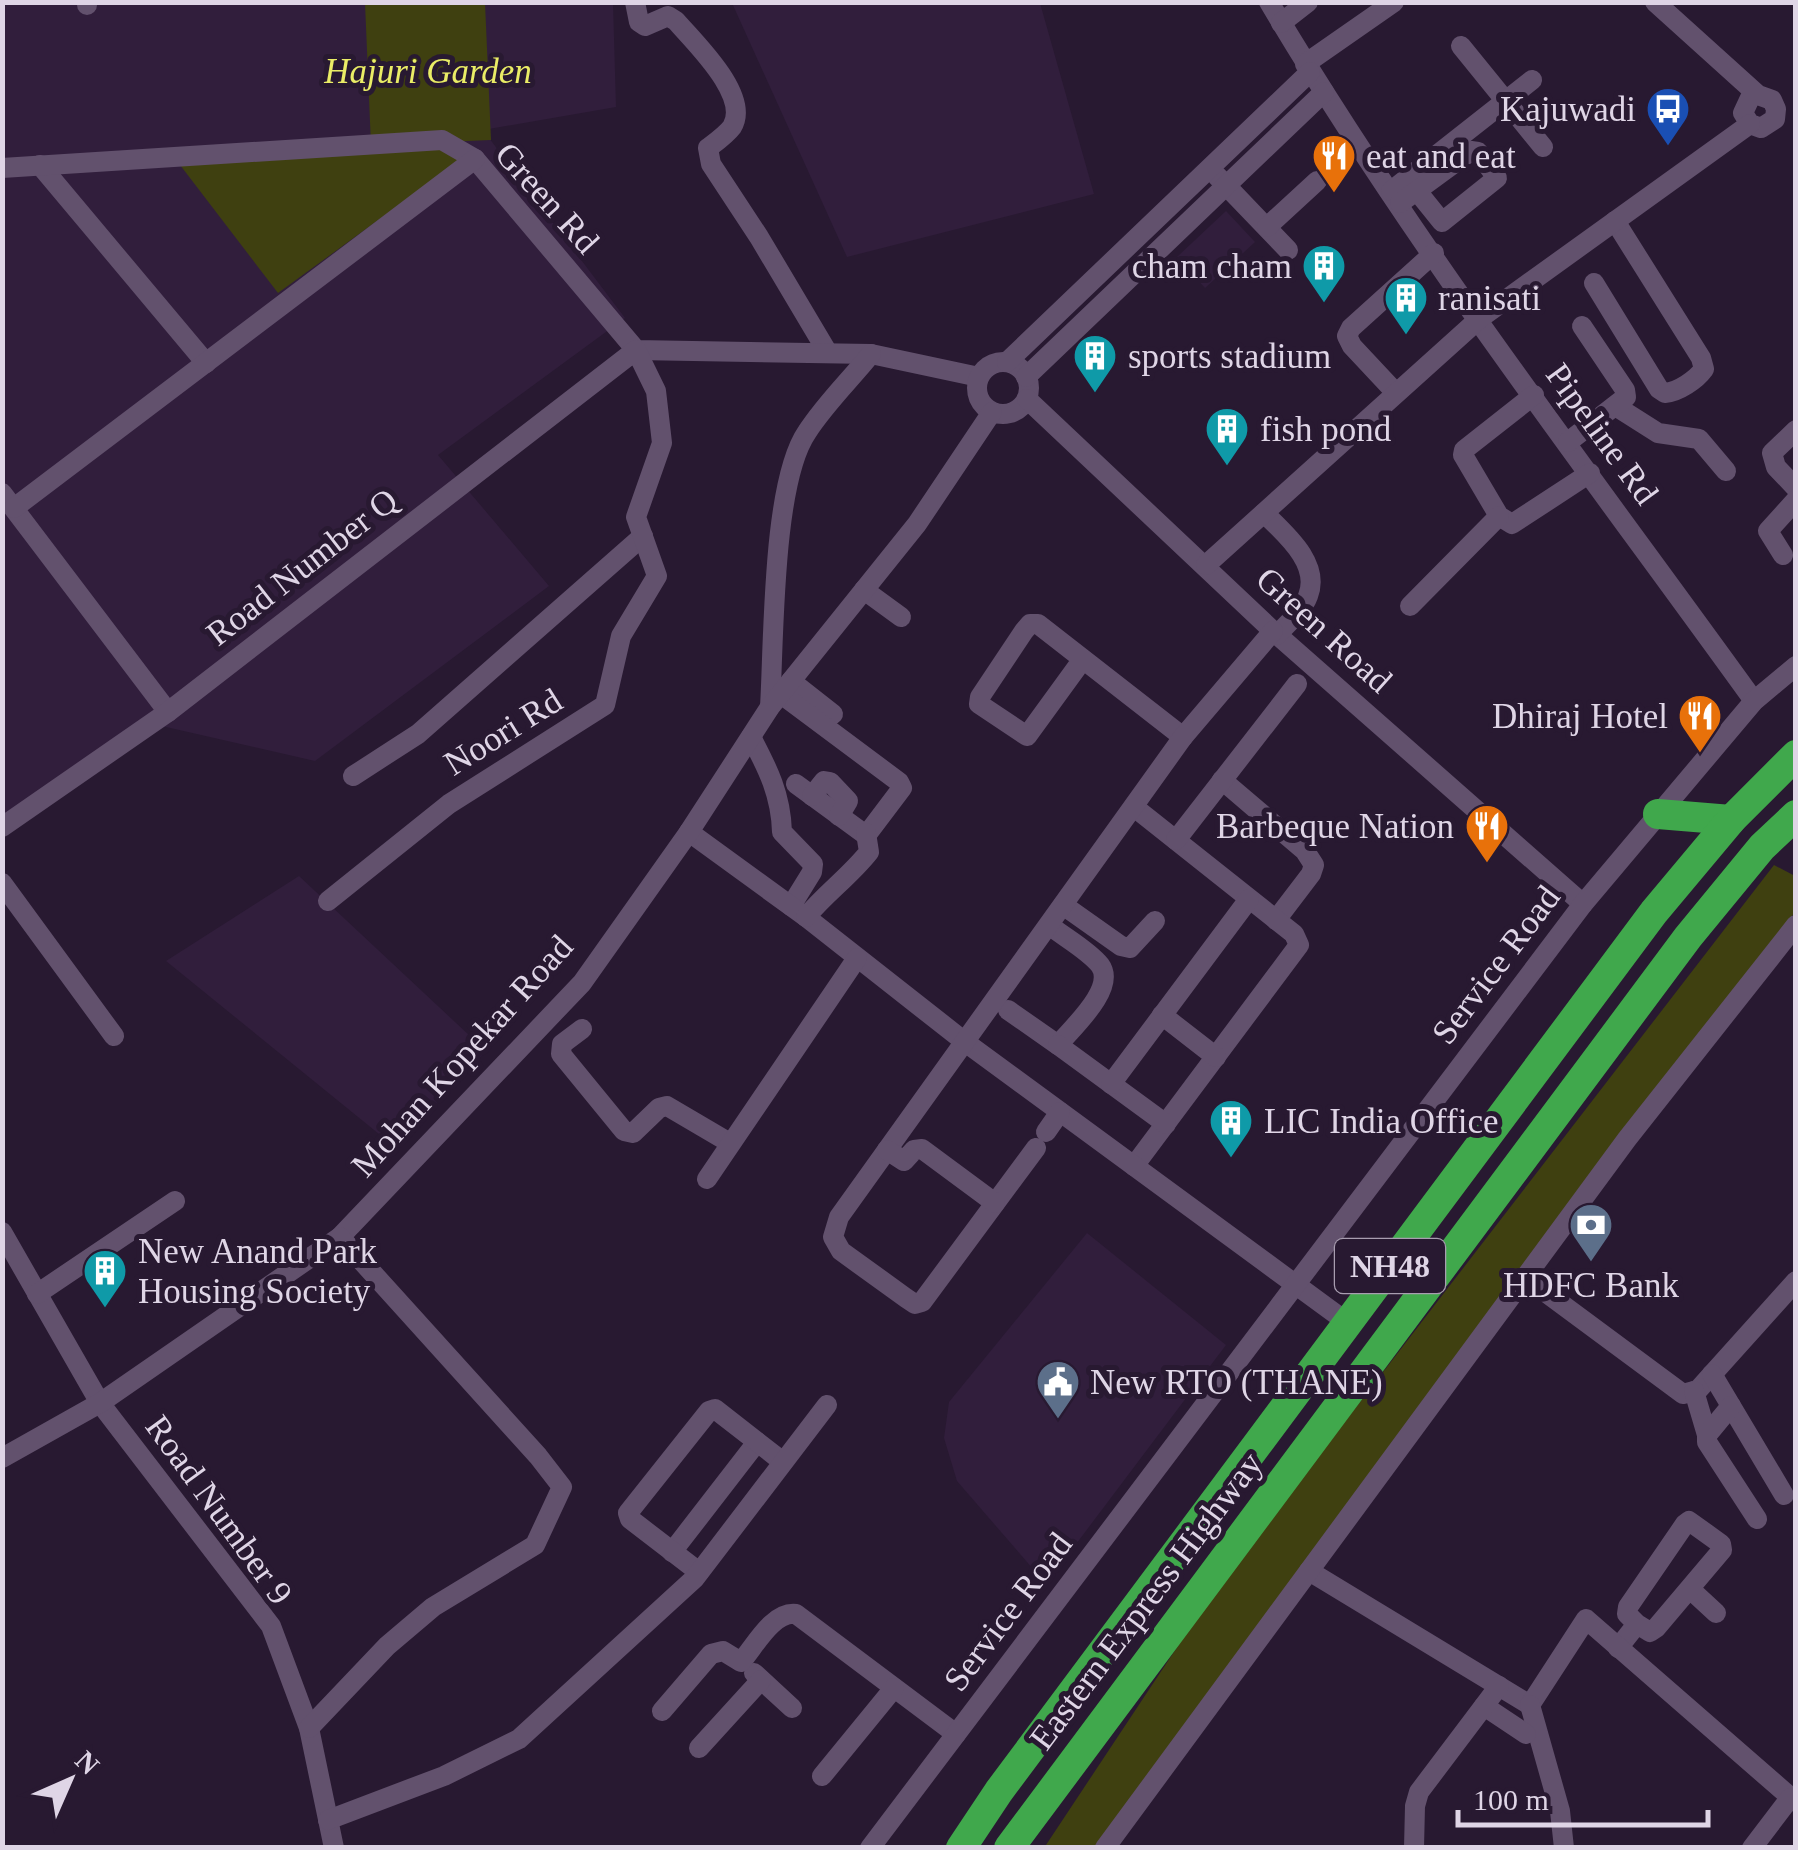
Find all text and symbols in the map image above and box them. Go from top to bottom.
park label: Hajuri Garden [323,52,532,91]
bus stop icon: Kajuwadi [1645,86,1691,147]
place label: Kajuwadi [1500,90,1636,129]
restaurant icon: eat and eat [1311,133,1357,194]
street label: Green Rd [487,135,607,262]
place label: eat and eat [1366,137,1516,176]
building icon: cham cham [1301,243,1347,304]
place label: cham cham [1132,247,1292,286]
building icon: ranisati [1383,275,1429,336]
place label: ranisati [1438,279,1541,318]
building icon: sports stadium [1072,333,1118,394]
place label: sports stadium [1128,337,1331,376]
street label: Pipeline Rd [1538,356,1666,512]
building icon: fish pond [1204,406,1250,467]
place label: fish pond [1260,410,1392,449]
street label: Road Number Q [199,480,405,654]
street label: Green Road [1248,559,1400,701]
street label: Noori Rd [437,680,569,783]
restaurant icon: Dhiraj Hotel [1677,693,1723,754]
place label: Dhiraj Hotel [1492,697,1668,736]
restaurant icon: Barbeque Nation [1464,803,1510,864]
place label: Barbeque Nation [1216,807,1454,846]
street label: Service Road [1424,878,1568,1052]
street label: Mohan Kopekar Road [343,927,581,1185]
building icon: LIC India Office [1208,1098,1254,1159]
place label: LIC India Office [1264,1102,1499,1141]
bank icon: HDFC Bank [1568,1202,1614,1263]
place label: New Anand Park Housing Society [138,1232,378,1311]
road number: NH48 [1335,1239,1445,1293]
building icon: New Anand Park Housing Society [82,1248,128,1309]
place label: HDFC Bank [1503,1266,1679,1305]
public building icon: New RTO (THANE) [1035,1359,1081,1420]
place label: New RTO (THANE) [1090,1363,1383,1402]
street label: Road Number 9 [138,1408,300,1612]
street label: Eastern Express Highway [1022,1444,1271,1757]
street label: Service Road [936,1525,1080,1699]
north arrow [20,1730,120,1830]
text: N [69,1745,105,1781]
scale bar [1458,1765,1708,1827]
text: 100 m [1473,1783,1549,1816]

